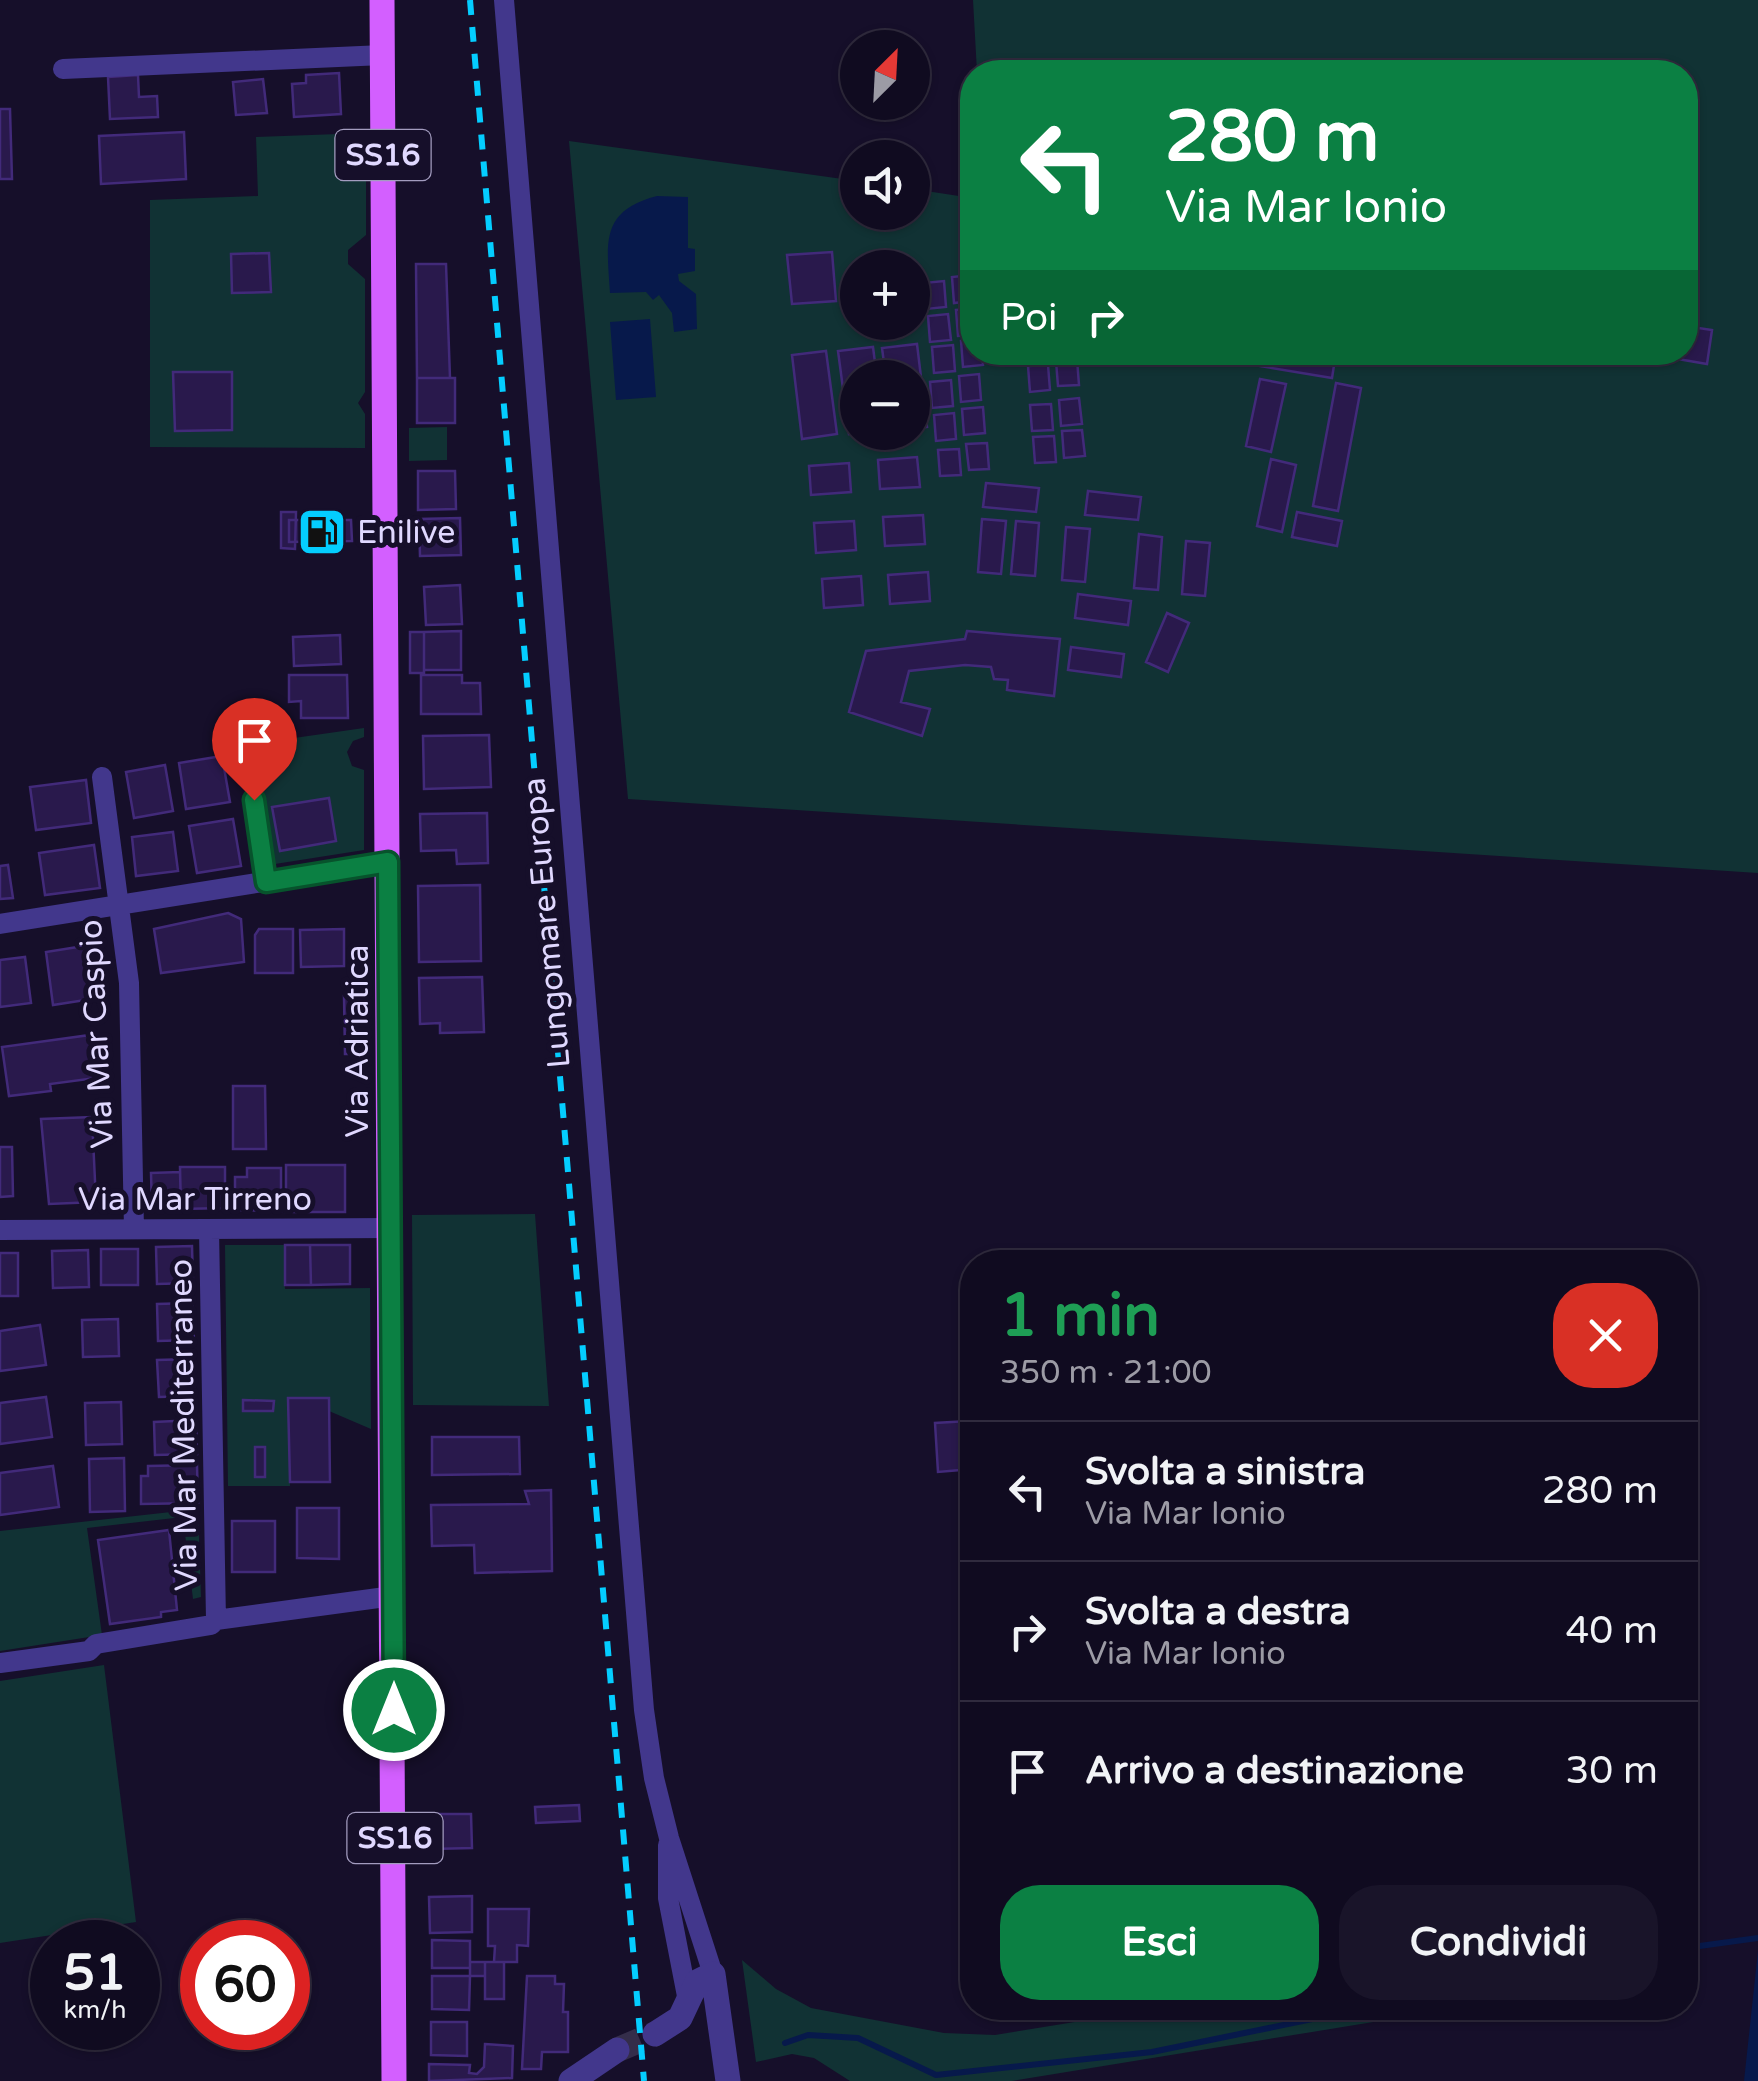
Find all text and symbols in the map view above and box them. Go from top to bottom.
north arrow [840,30,930,120]
map controls [840,30,930,450]
text: 280 m [1165,96,1379,180]
icon: left [1000,100,1130,230]
road number: SS16 [336,130,430,180]
button: sound [840,140,930,230]
text: Via Mar Ionio [1165,181,1447,235]
button: + [840,250,930,340]
icon: right [1078,290,1133,345]
text: Poi [1000,295,1058,341]
button: − [840,360,930,450]
fuel station icon: Enilive [296,506,348,558]
place label: Enilive [357,514,455,552]
pin [212,698,297,801]
icon: arrive [227,713,282,768]
street label: Lungomare Europa [515,776,579,1070]
street label: Via Mar Caspio [72,919,122,1149]
street label: Via Adriatica [339,945,377,1137]
street label: Via Mar Tirreno [78,1181,312,1219]
street label: Via Mar Mediterraneo [162,1259,206,1591]
text: 1 min [1000,1280,1160,1352]
button: close [1553,1283,1658,1388]
text: 350 m · 21:00 [1000,1354,1212,1392]
text: Svolta a sinistra [1085,1449,1365,1495]
icon: left [1000,1464,1055,1519]
text: 280 m [1542,1468,1658,1514]
text: Via Mar Ionio [1085,1495,1286,1533]
text: Svolta a destra [1085,1589,1351,1635]
icon: right [1000,1604,1055,1659]
text: 40 m [1566,1608,1658,1654]
text: Via Mar Ionio [1085,1635,1286,1673]
position arrow [342,1658,446,1762]
icon: arrive [1000,1744,1055,1799]
text: Arrivo a destinazione [1085,1748,1464,1794]
text: 30 m [1566,1748,1658,1794]
road number: SS16 [348,1813,442,1863]
button: Esci [1000,1885,1319,2000]
button: Condividi [1339,1885,1658,2000]
speed limit sign: 60 [180,1920,310,2050]
text: 51 [64,1943,126,2003]
text: km/h [64,1995,126,2025]

